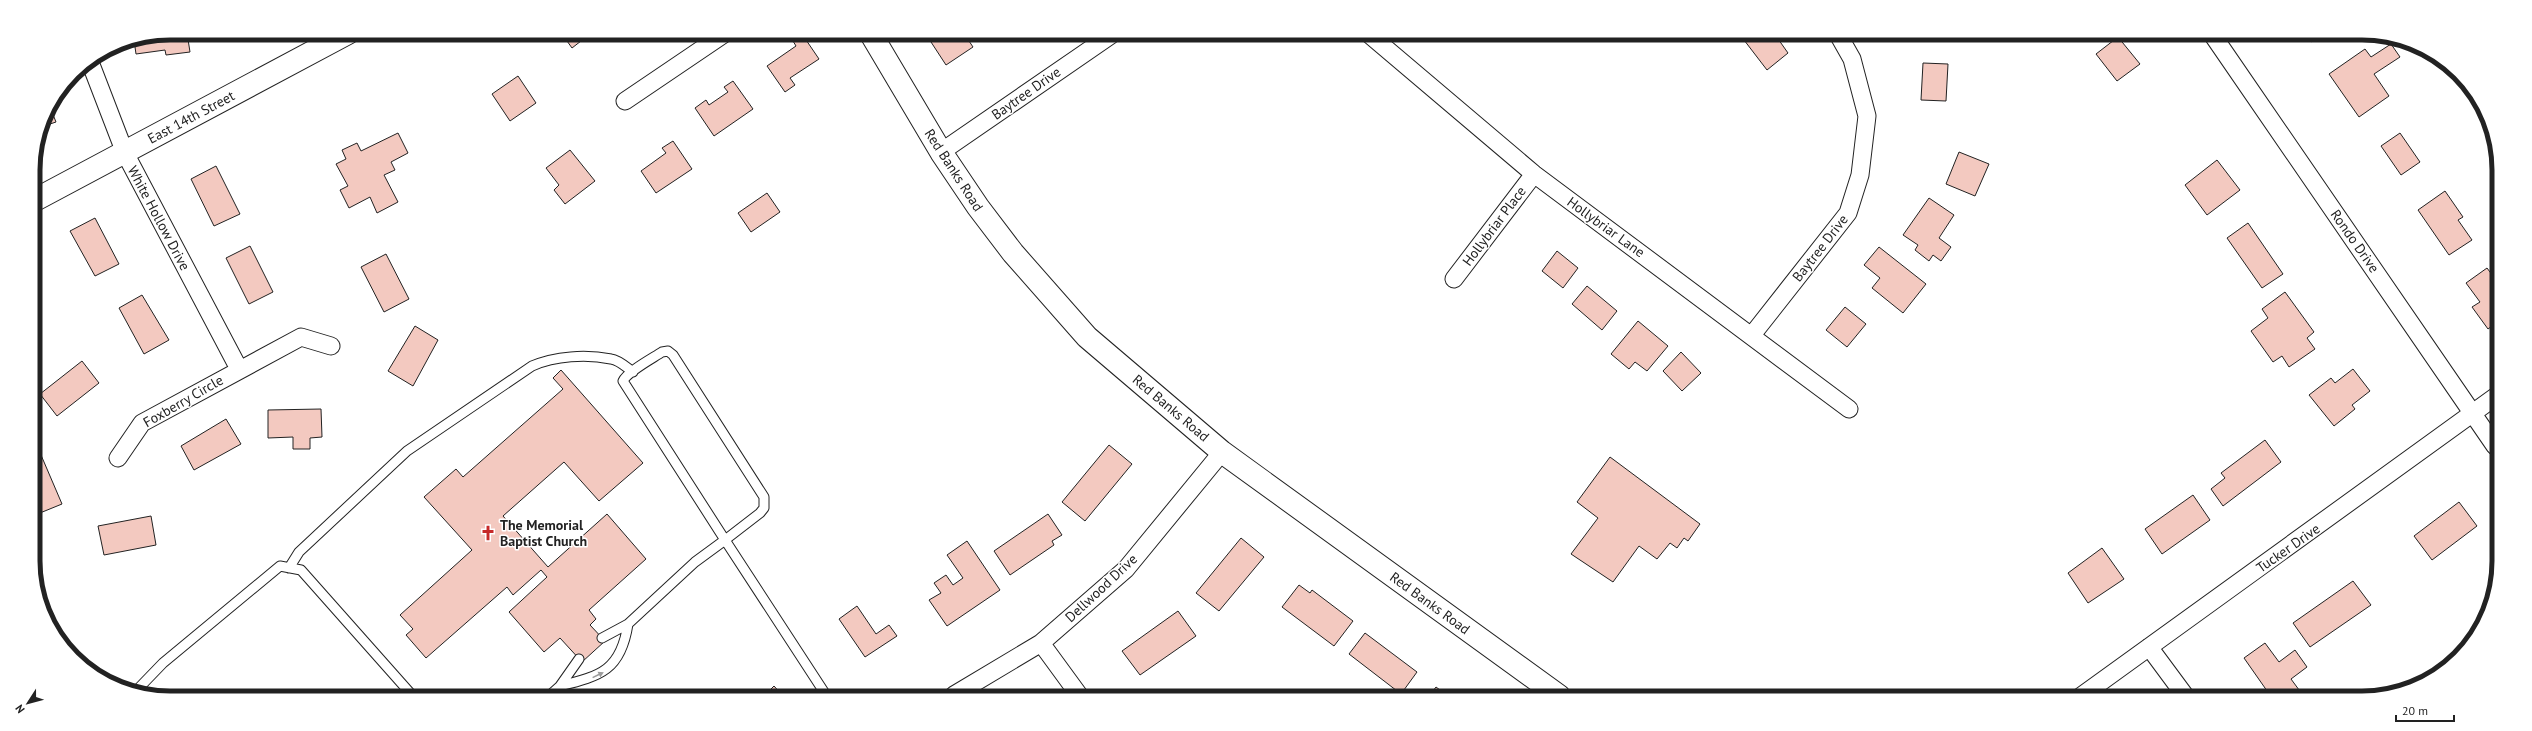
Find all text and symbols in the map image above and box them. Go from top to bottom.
street label: Baytree Drive [988,63,1064,123]
street label: East 14th Street [144,86,238,147]
street label: Red Banks Road [921,125,987,215]
street label: White Hollow Drive [124,163,194,273]
street label: Hollybriar Place [1458,183,1530,269]
street label: Hollybriar Lane [1564,193,1648,261]
street label: Rondo Drive [2327,206,2383,276]
street label: Baytree Drive [1788,211,1852,285]
street label: Foxberry Circle [140,371,226,431]
street label: Red Banks Road [1129,371,1213,445]
place label: The Memorial Baptist Church [500,516,587,550]
street label: Tucker Drive [2253,519,2323,577]
church icon: The Memorial Baptist Church [479,524,497,542]
street label: Dellwood Drive [1061,550,1141,626]
street label: Red Banks Road [1386,568,1474,638]
one-way arrow [592,672,603,678]
north arrow [8,683,48,723]
scale bar [2396,697,2454,723]
text: N [12,702,28,716]
text: 20 m [2402,703,2428,718]

